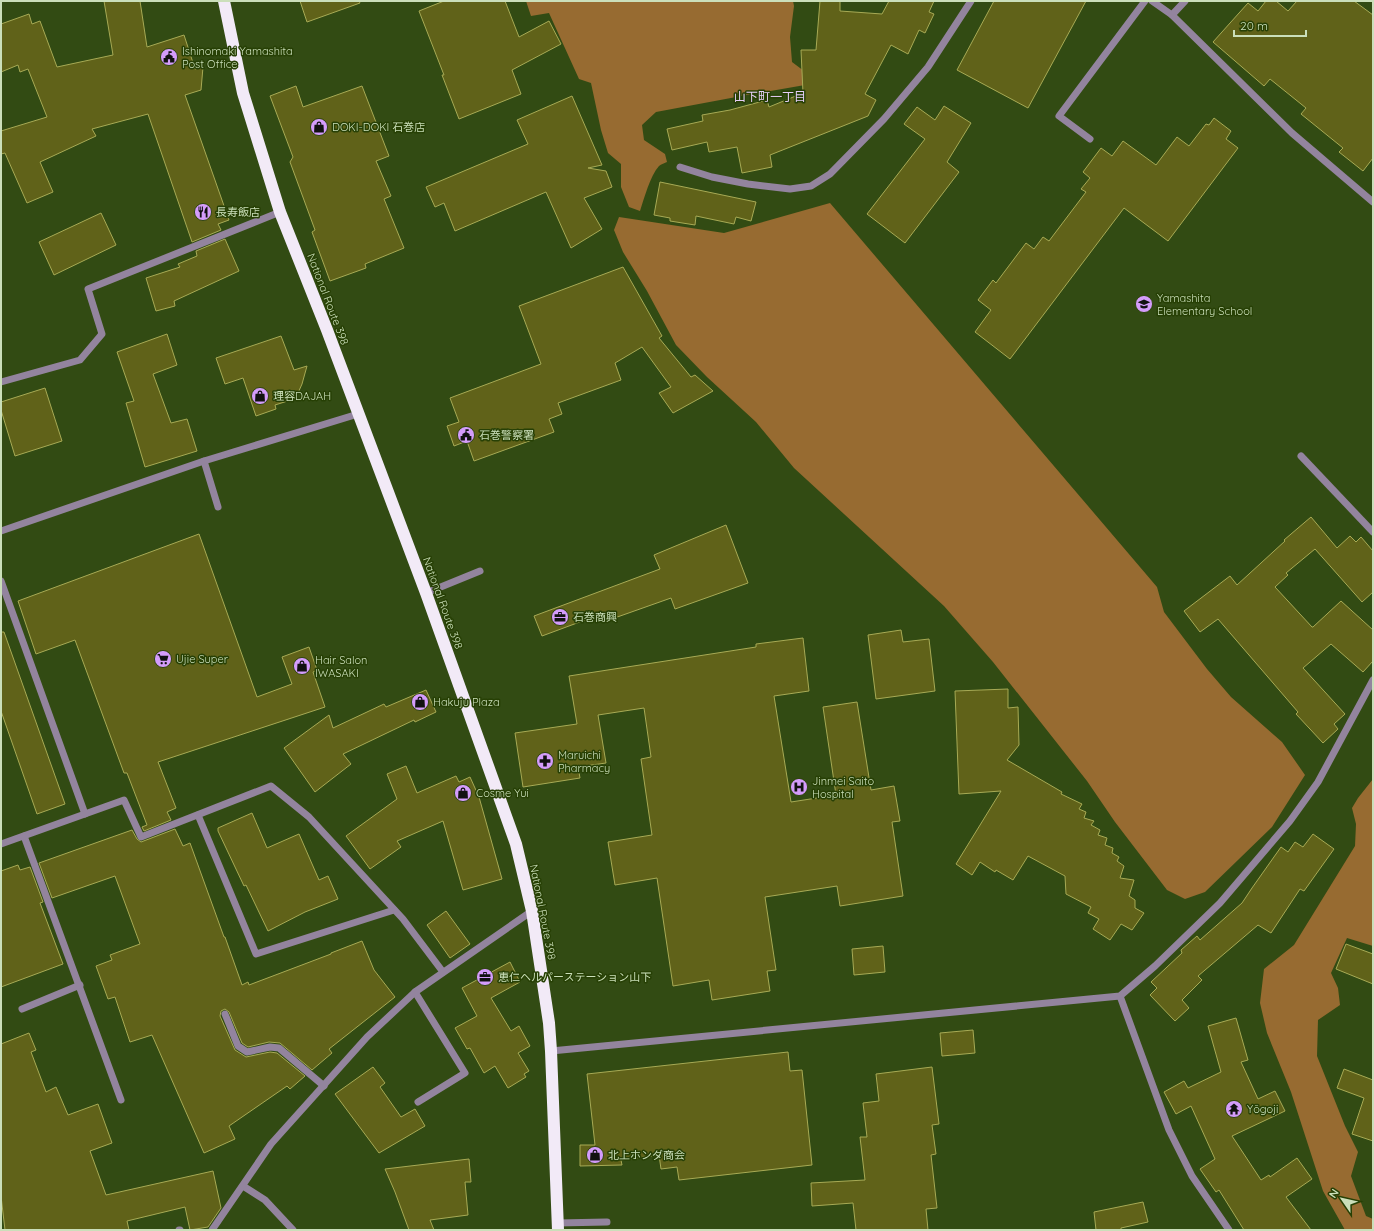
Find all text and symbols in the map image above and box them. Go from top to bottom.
scale bar [1234,12,1306,38]
text: 20 m [1240,18,1268,33]
place label: Ishinomaki Yamashita Post Office [182,44,293,71]
public building icon: Ishinomaki Yamashita Post Office [159,47,179,67]
district label: 山下町一丁目 [734,89,806,104]
shop icon: DOKI-DOKI 石巻店 [309,117,329,137]
place label: DOKI-DOKI 石巻店 [332,120,425,134]
restaurant icon: 長寿飯店 [193,202,213,222]
place label: 長寿飯店 [216,205,260,219]
street label: National Route 398 [304,251,352,347]
place label: Yamashita Elementary School [1157,291,1252,318]
school or university icon: Yamashita Elementary School [1134,294,1154,314]
shop icon: 理容DAJAH [250,386,270,406]
place label: 理容DAJAH [273,389,331,403]
public building icon: 石巻警察署 [456,425,476,445]
place label: 石巻警察署 [479,428,534,442]
street label: National Route 398 [420,555,466,651]
office icon: 石巻商興 [550,607,570,627]
place label: 石巻商興 [573,610,617,624]
supermarket icon: Ujie Super [153,649,173,669]
place label: Ujie Super [176,652,229,666]
place label: Hair Salon IWASAKI [315,653,367,680]
shop icon: Hair Salon IWASAKI [292,656,312,676]
shop icon: Hakuju Plaza [410,692,430,712]
place label: Hakuju Plaza [433,695,500,709]
place label: Maruichi Pharmacy [558,748,610,775]
pharmacy icon: Maruichi Pharmacy [535,751,555,771]
place label: Jinmei Saito Hospital [812,774,874,801]
hospital icon: Jinmei Saito Hospital [789,777,809,797]
shop icon: Cosme Yui [453,783,473,803]
place label: Cosme Yui [476,786,529,800]
street label: National Route 398 [527,863,559,961]
office icon: 恵仁ヘルパーステーション山下 [475,967,495,987]
place label: 恵仁ヘルパーステーション山下 [498,970,651,984]
temple icon: Yōgoji [1224,1099,1244,1119]
place label: Yōgoji [1247,1102,1278,1116]
shop icon: 北上ホンダ商会 [585,1145,605,1165]
place label: 北上ホンダ商会 [608,1148,685,1162]
north arrow [1322,1179,1362,1219]
text: N [1326,1186,1342,1201]

